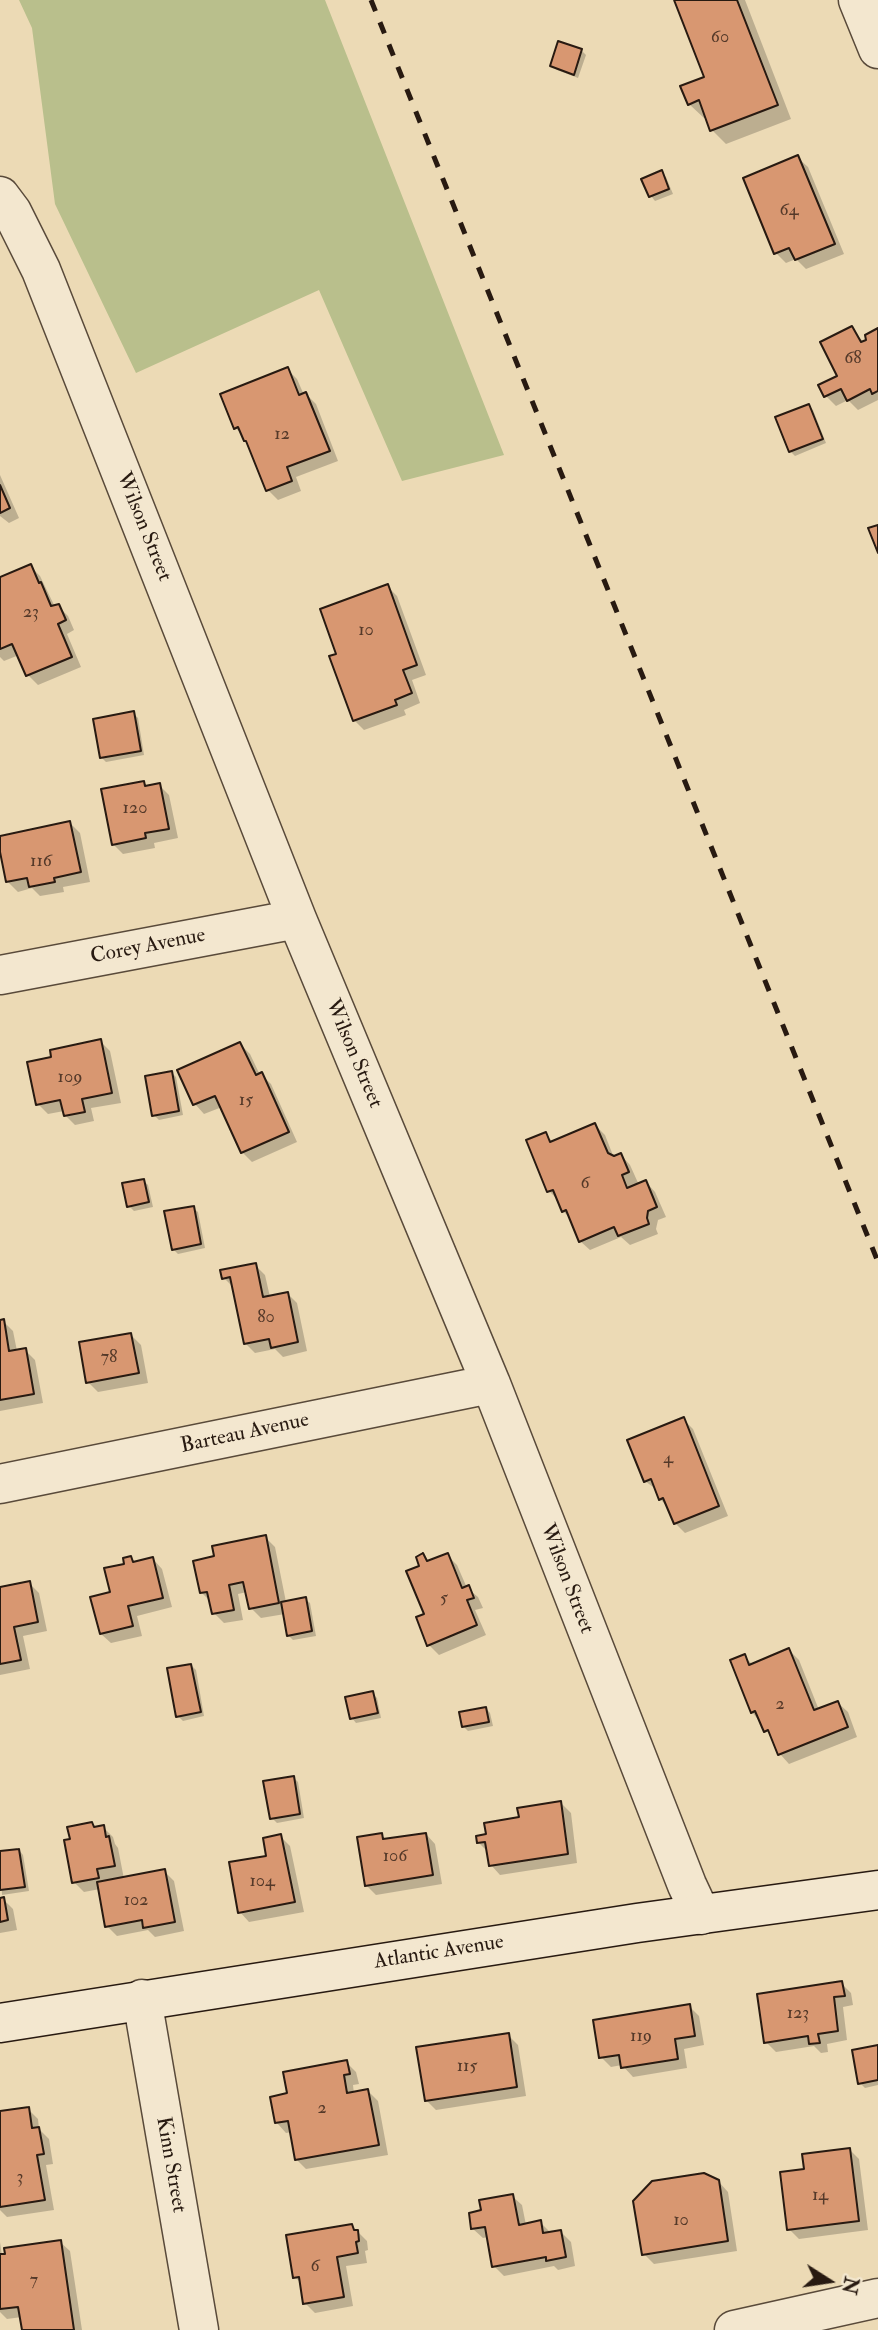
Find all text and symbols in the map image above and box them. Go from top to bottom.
house number: 60 [711,27,729,49]
house number: 64 [780,200,798,222]
house number: 68 [844,348,862,370]
house number: 12 [274,424,290,446]
street label: Wilson Street [110,469,176,585]
house number: 23 [23,602,39,624]
house number: 10 [358,620,374,642]
house number: 120 [123,798,147,820]
house number: 116 [30,851,52,873]
street label: Corey Avenue [88,924,208,970]
street label: Wilson Street [319,996,387,1112]
house number: 109 [58,1067,82,1089]
house number: 15 [239,1090,253,1112]
house number: 6 [580,1173,590,1195]
house number: 80 [257,1307,275,1329]
house number: 78 [101,1347,117,1369]
street label: Barteau Avenue [179,1408,311,1460]
house number: 4 [663,1448,673,1470]
street label: Wilson Street [534,1521,598,1637]
house number: 5 [440,1588,448,1610]
house number: 2 [775,1694,785,1716]
house number: 106 [383,1846,407,1868]
house number: 104 [249,1871,275,1893]
house number: 102 [124,1890,148,1912]
street label: Atlantic Avenue [372,1930,506,1976]
house number: 123 [787,2003,809,2025]
house number: 119 [630,2026,652,2048]
house number: 115 [457,2056,477,2078]
house number: 2 [317,2098,327,2120]
street label: Kinn Street [149,2115,191,2215]
house number: 3 [17,2167,23,2189]
house number: 14 [812,2185,828,2207]
house number: 10 [673,2210,689,2232]
north arrow [794,2246,864,2316]
house number: 6 [310,2256,320,2278]
house number: 7 [30,2270,38,2292]
text: N [836,2275,863,2296]

